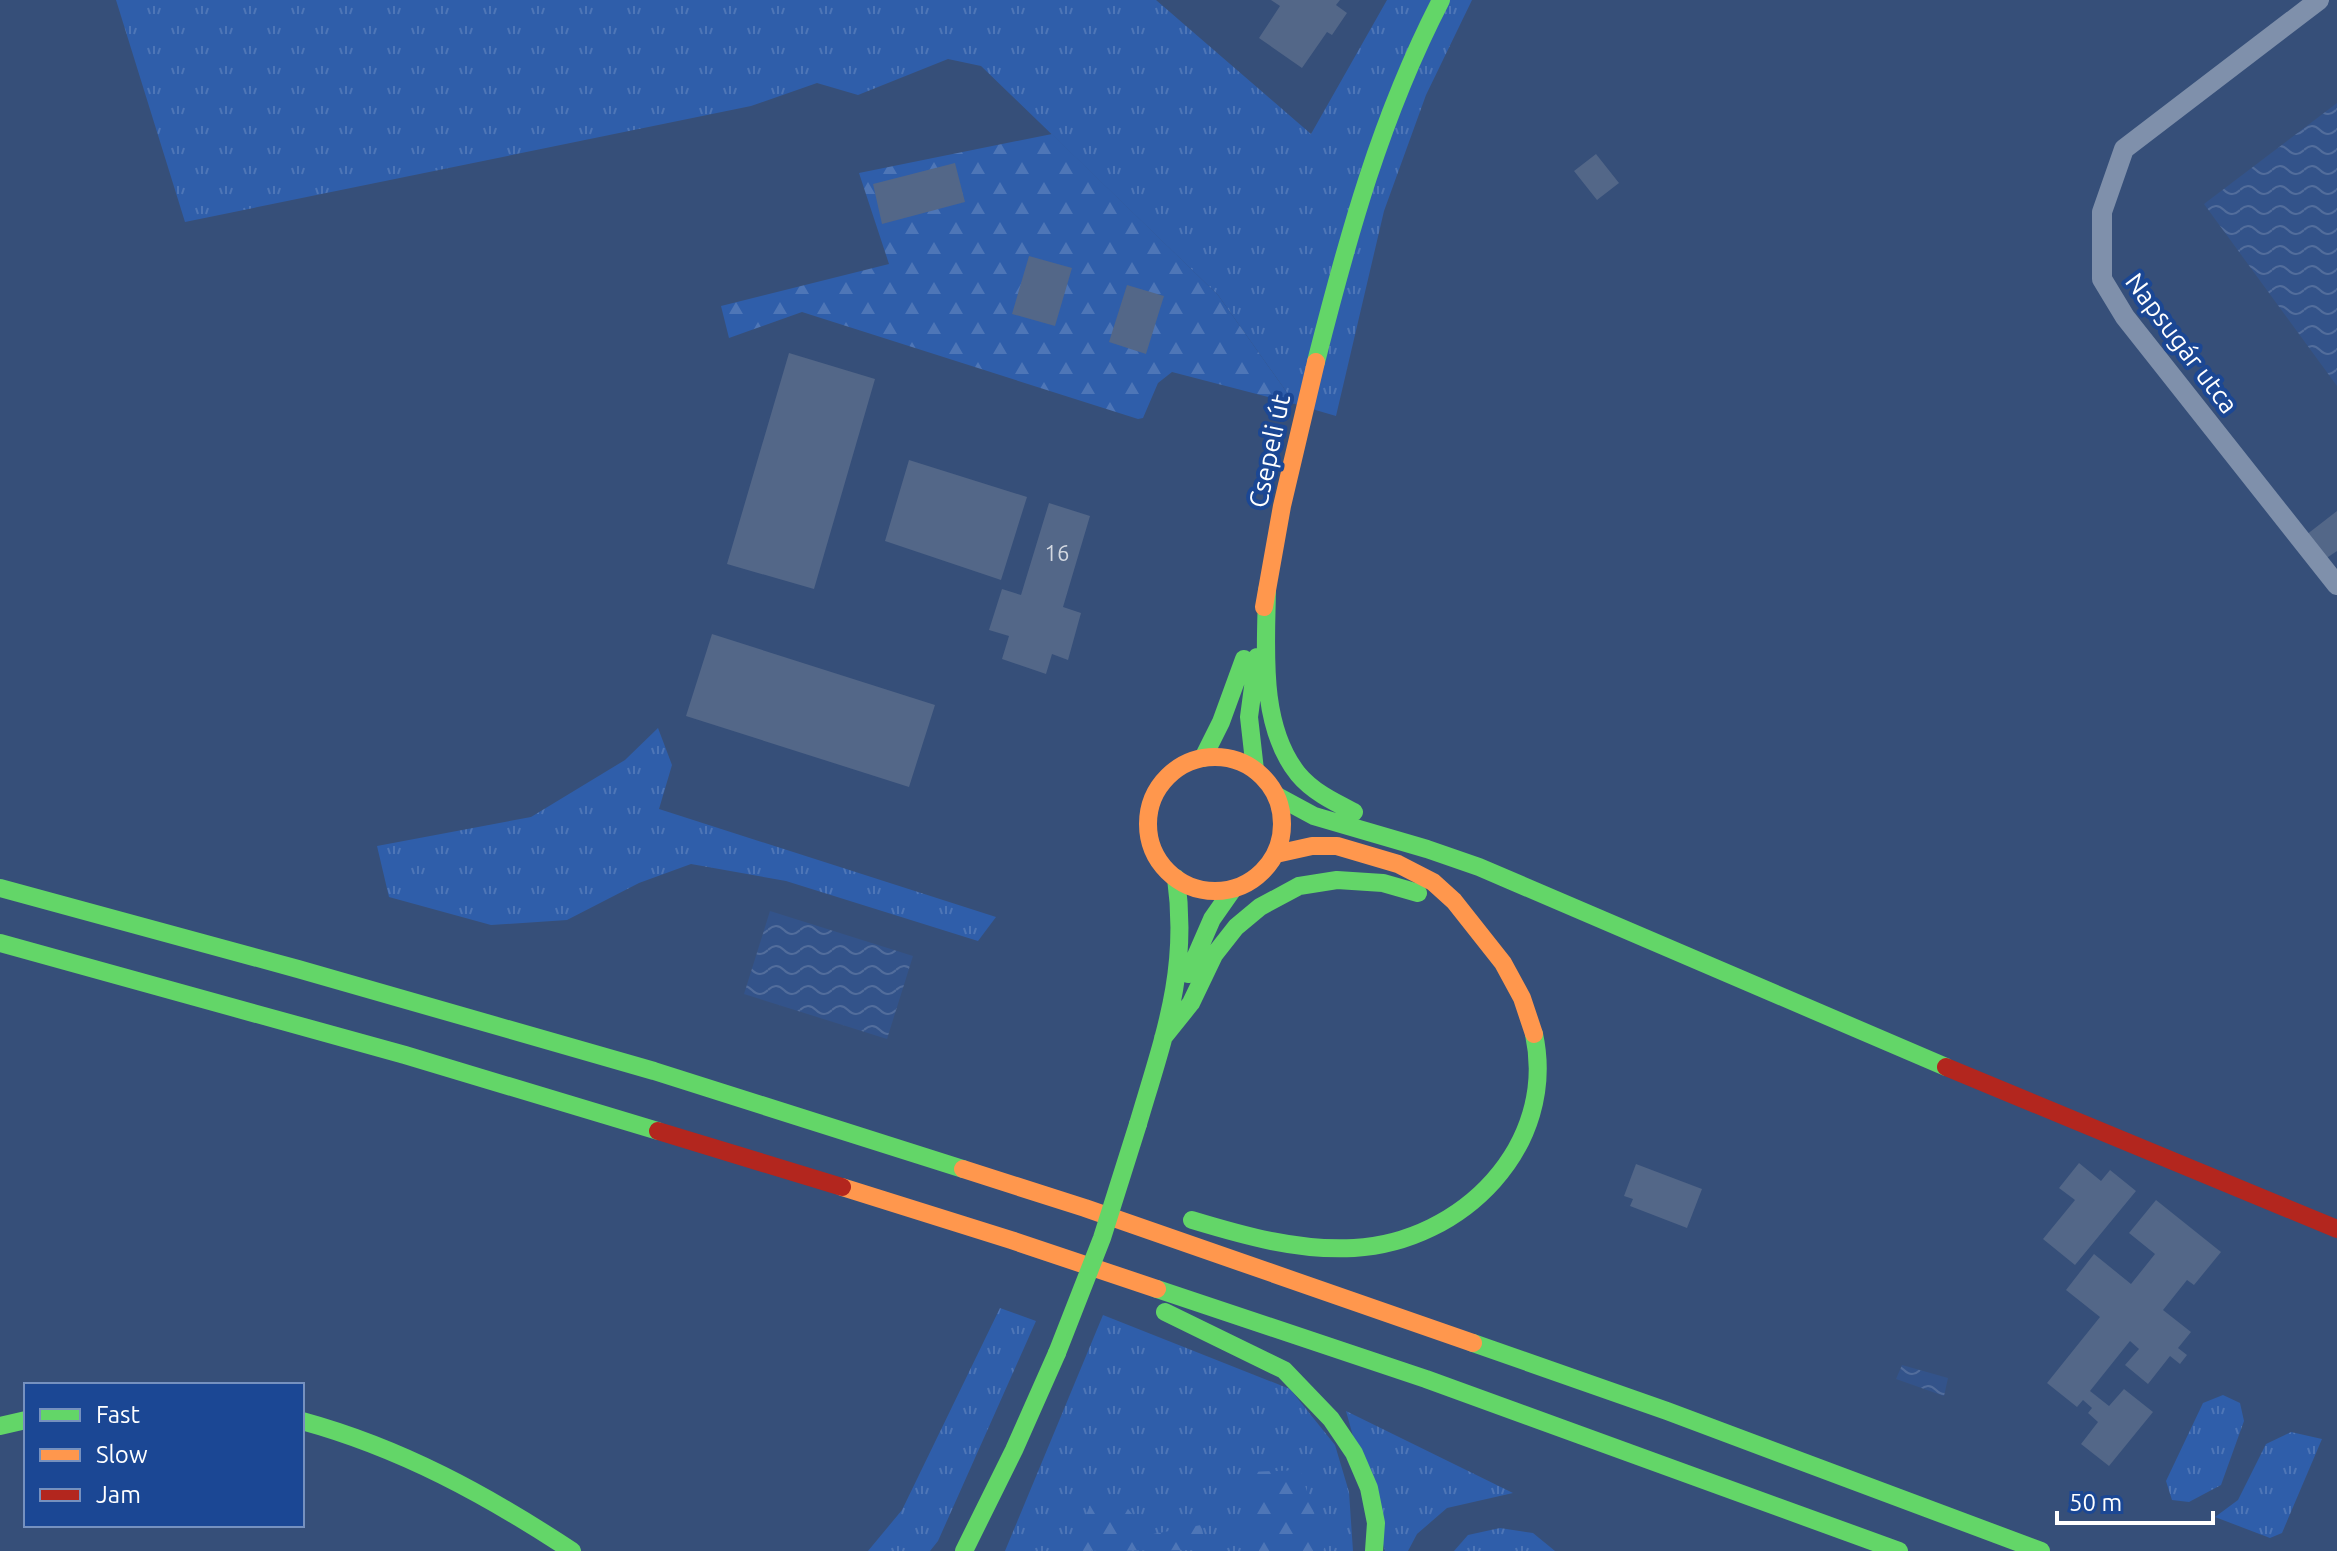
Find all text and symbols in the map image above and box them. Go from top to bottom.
street label: Napsugár utca [2120,267,2244,419]
street label: Csepeli út [1243,392,1295,510]
house number: 16 [1045,540,1069,565]
legend [24,1383,304,1527]
text: Fast [96,1401,140,1428]
text: Slow [96,1441,148,1468]
scale bar [2057,1475,2213,1525]
text: Jam [96,1481,141,1508]
text: 50 m [2069,1489,2122,1516]

